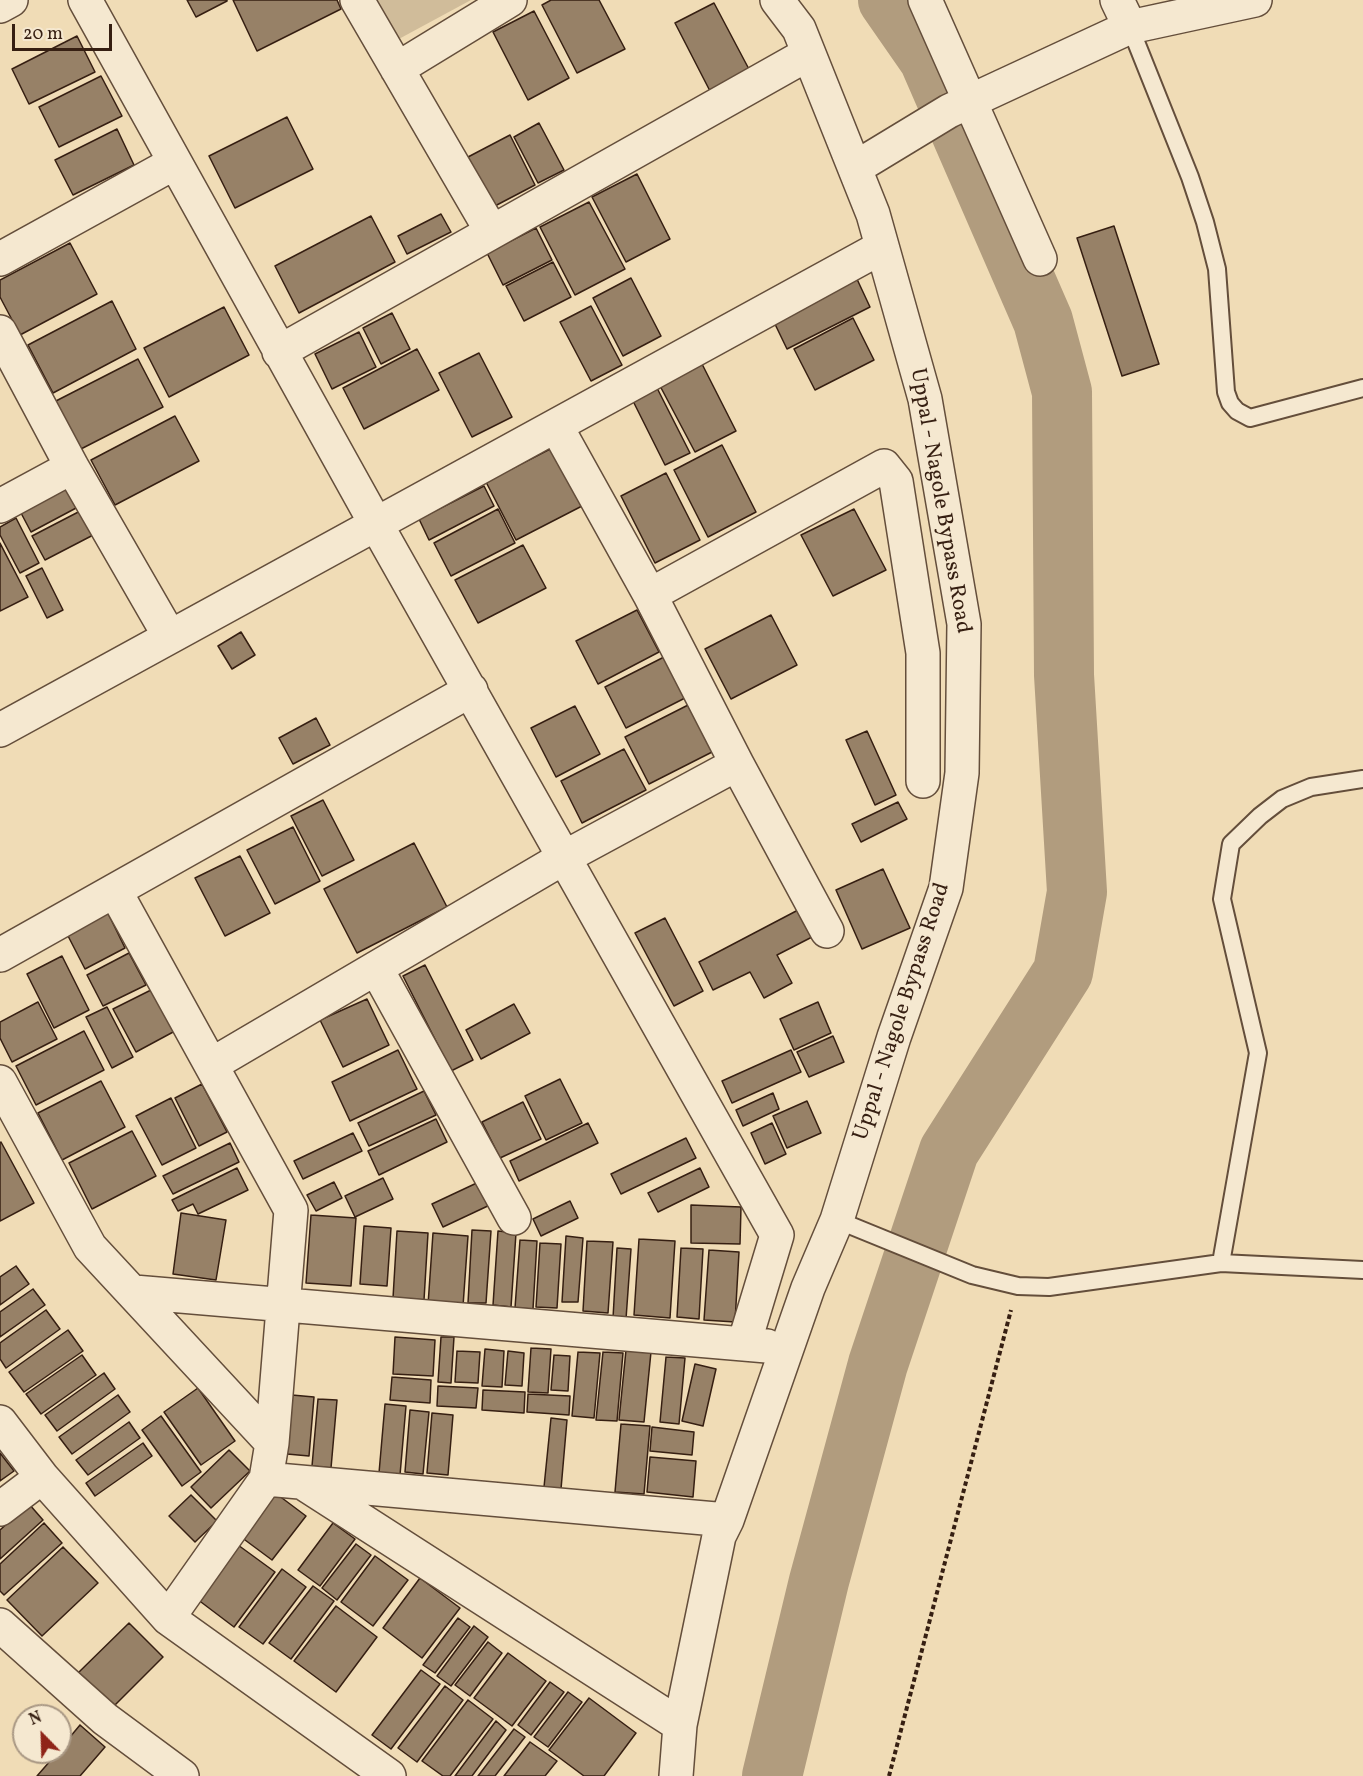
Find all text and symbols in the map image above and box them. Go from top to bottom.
scale bar [15,12,116,50]
text: 20 m [23,22,63,47]
street label: Uppal - Nagole Bypass Road [903,366,975,636]
street label: Uppal - Nagole Bypass Road [849,880,957,1144]
north arrow [12,1704,72,1764]
text: N [26,1707,45,1732]

